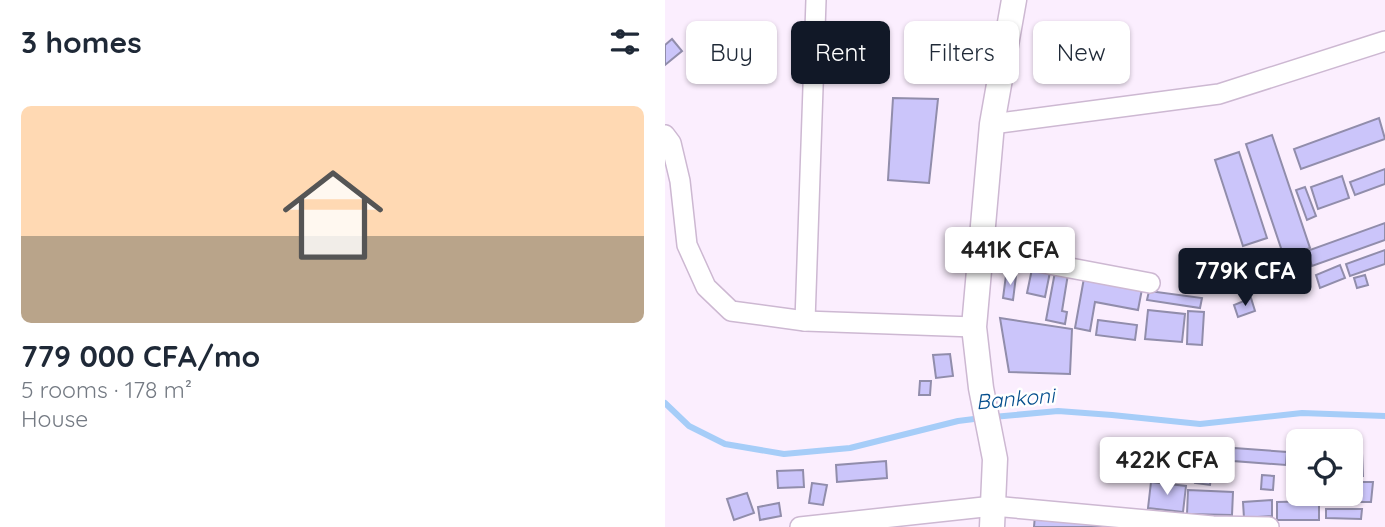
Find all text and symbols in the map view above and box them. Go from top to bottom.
chip: Buy [686,21,777,84]
chip: Rent [791,21,890,84]
chip: Filters [904,21,1019,84]
chip: New [1033,21,1130,84]
text: 3 homes [21,23,142,61]
icon: filters [606,23,644,61]
icon: home [270,152,396,278]
pin: 441K CFA [938,228,1082,287]
text: 441K CFA [961,235,1059,264]
pin: 779K CFA [1173,248,1317,308]
text: 779K CFA [1194,256,1296,285]
text: 779 000 CFA/mo [21,337,260,375]
text: 5 rooms · 178 m² [21,375,192,404]
water label: Bankoni [975,381,1058,414]
text: House [21,404,88,433]
map controls [1286,429,1363,506]
button: locate [1286,429,1363,506]
pin: 422K CFA [1095,438,1239,497]
text: 422K CFA [1116,445,1218,474]

